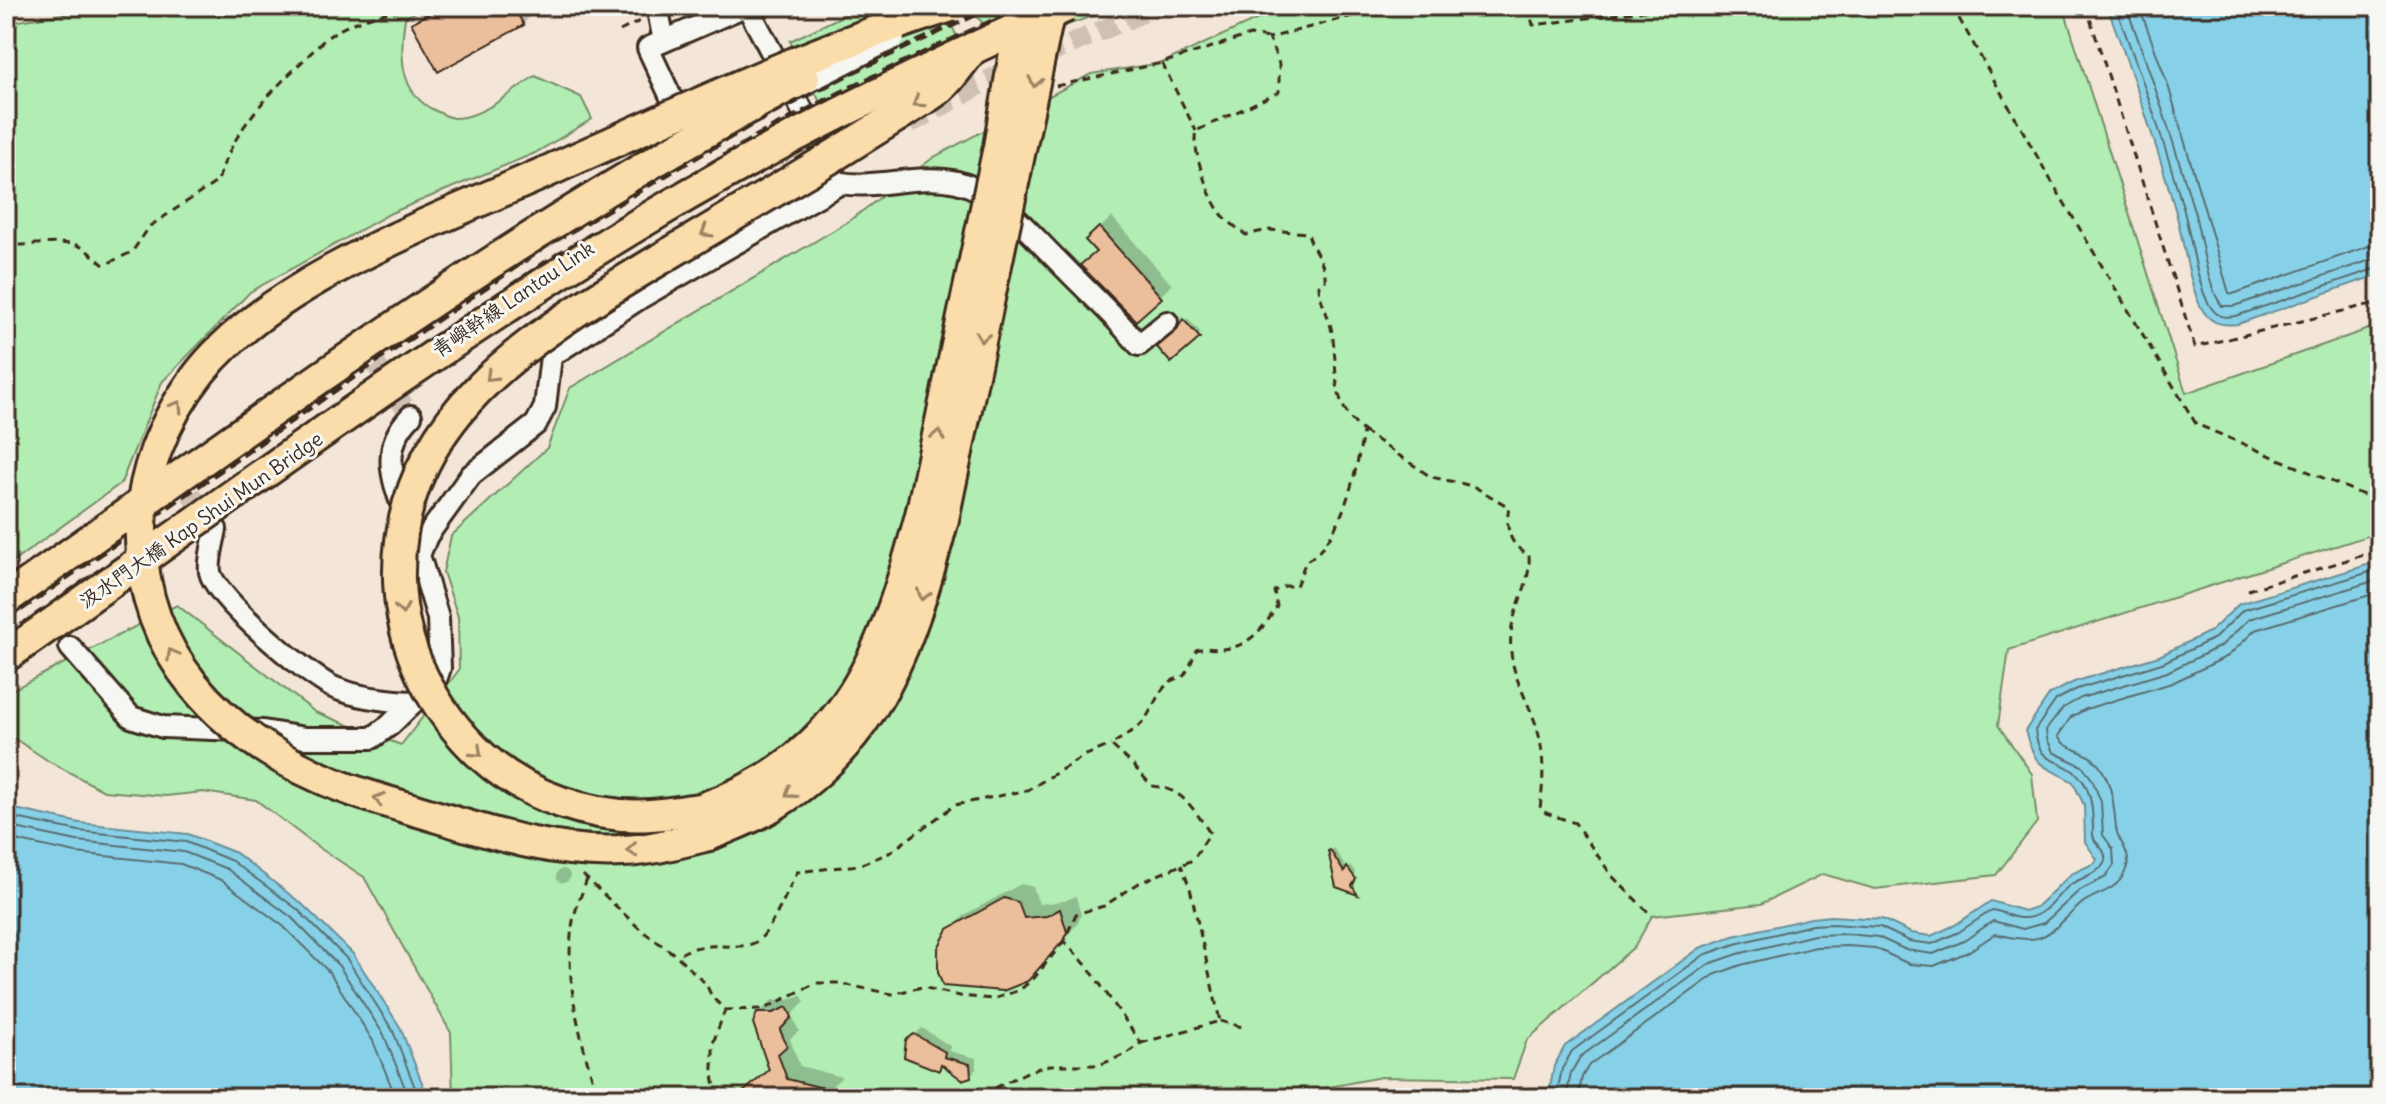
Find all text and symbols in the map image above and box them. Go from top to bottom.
one-way arrow [1027,75,1044,89]
one-way arrow [912,92,927,107]
one-way arrow [700,222,715,237]
street label: 青嶼幹線 Lantau Link [427,235,598,362]
one-way arrow [974,330,991,344]
one-way arrow [486,367,500,381]
one-way arrow [168,400,183,415]
street label: 汲水門大橋 Kap Shui Mun Bridge [74,426,327,613]
one-way arrow [929,428,946,442]
one-way arrow [916,587,932,601]
one-way arrow [393,602,410,616]
one-way arrow [166,648,182,662]
one-way arrow [468,742,483,756]
one-way arrow [784,783,798,798]
one-way arrow [373,792,387,808]
one-way arrow [625,842,638,859]

